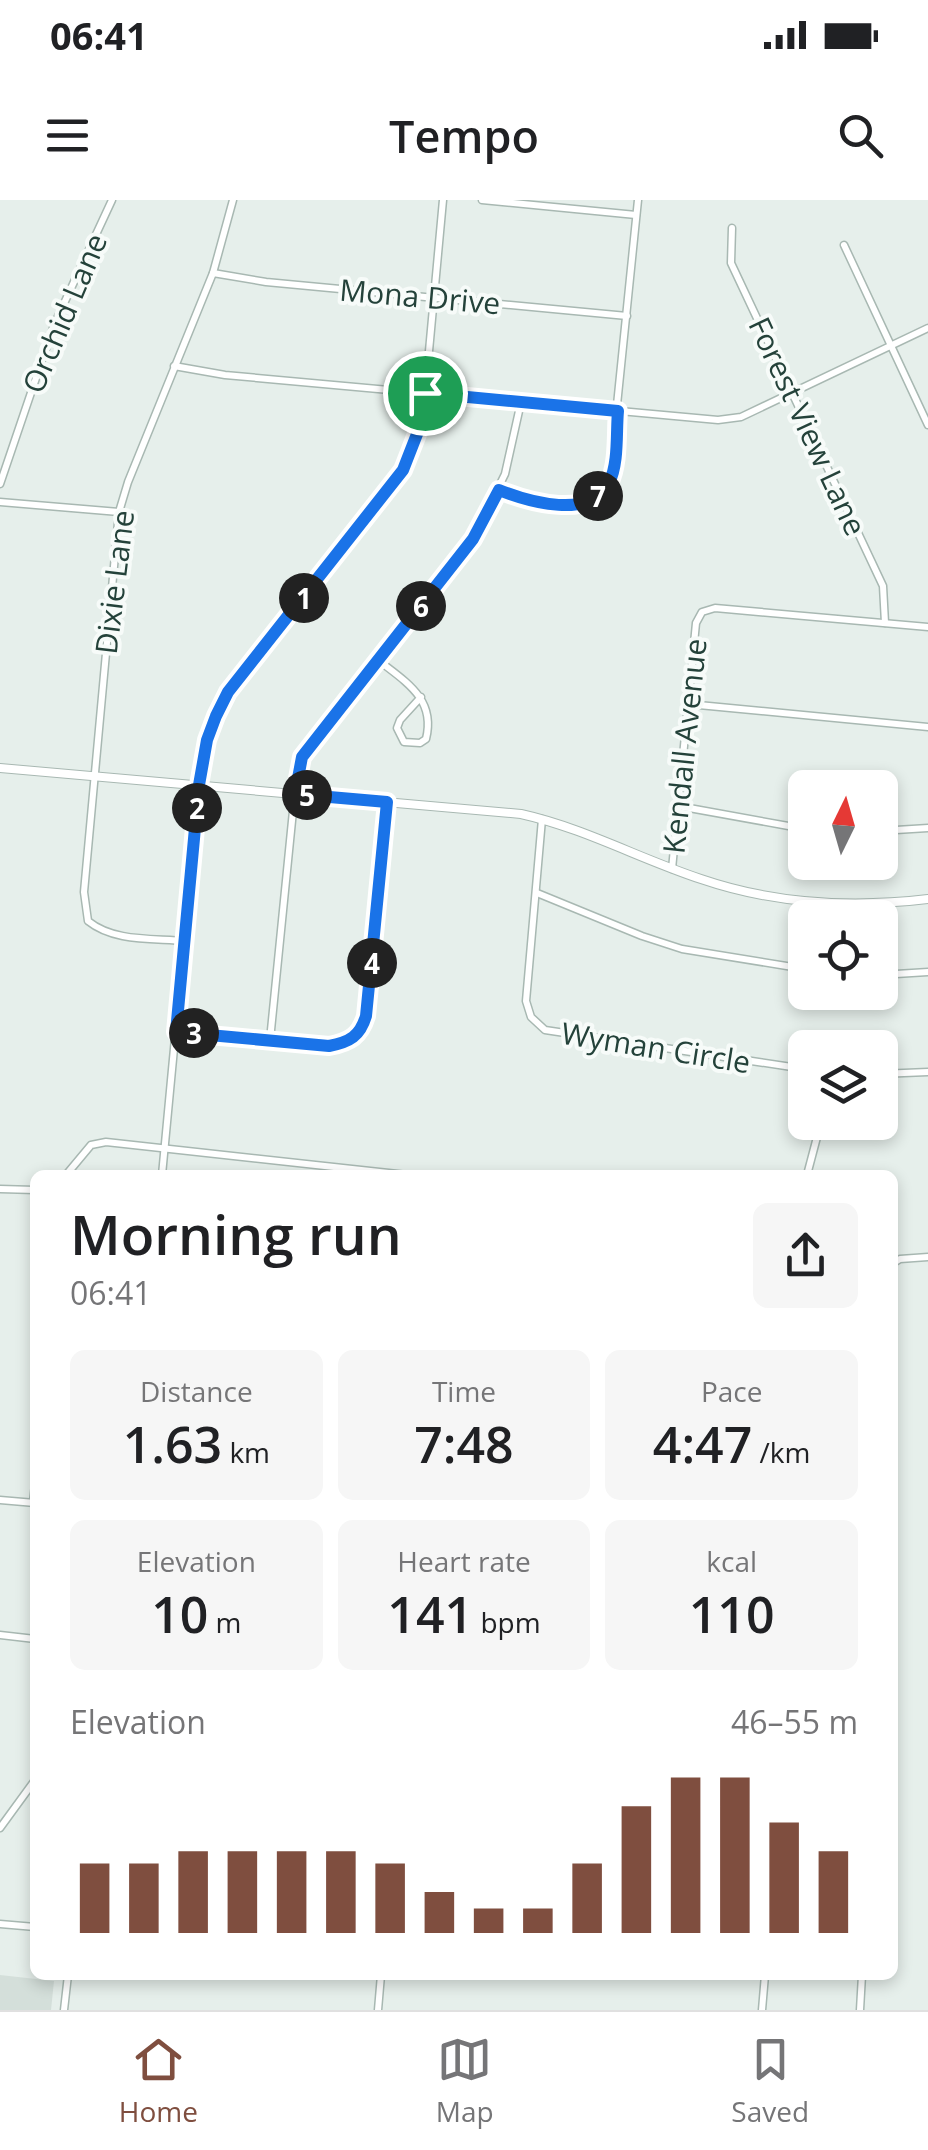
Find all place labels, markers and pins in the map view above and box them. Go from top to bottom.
pin [383,351,468,436]
pin: 7 [573,471,623,521]
pin: 1 [279,573,329,623]
pin: 6 [396,581,446,631]
pin: 5 [282,770,332,820]
pin: 2 [172,783,222,833]
pin: 4 [347,938,397,988]
pin: 3 [169,1008,219,1058]

